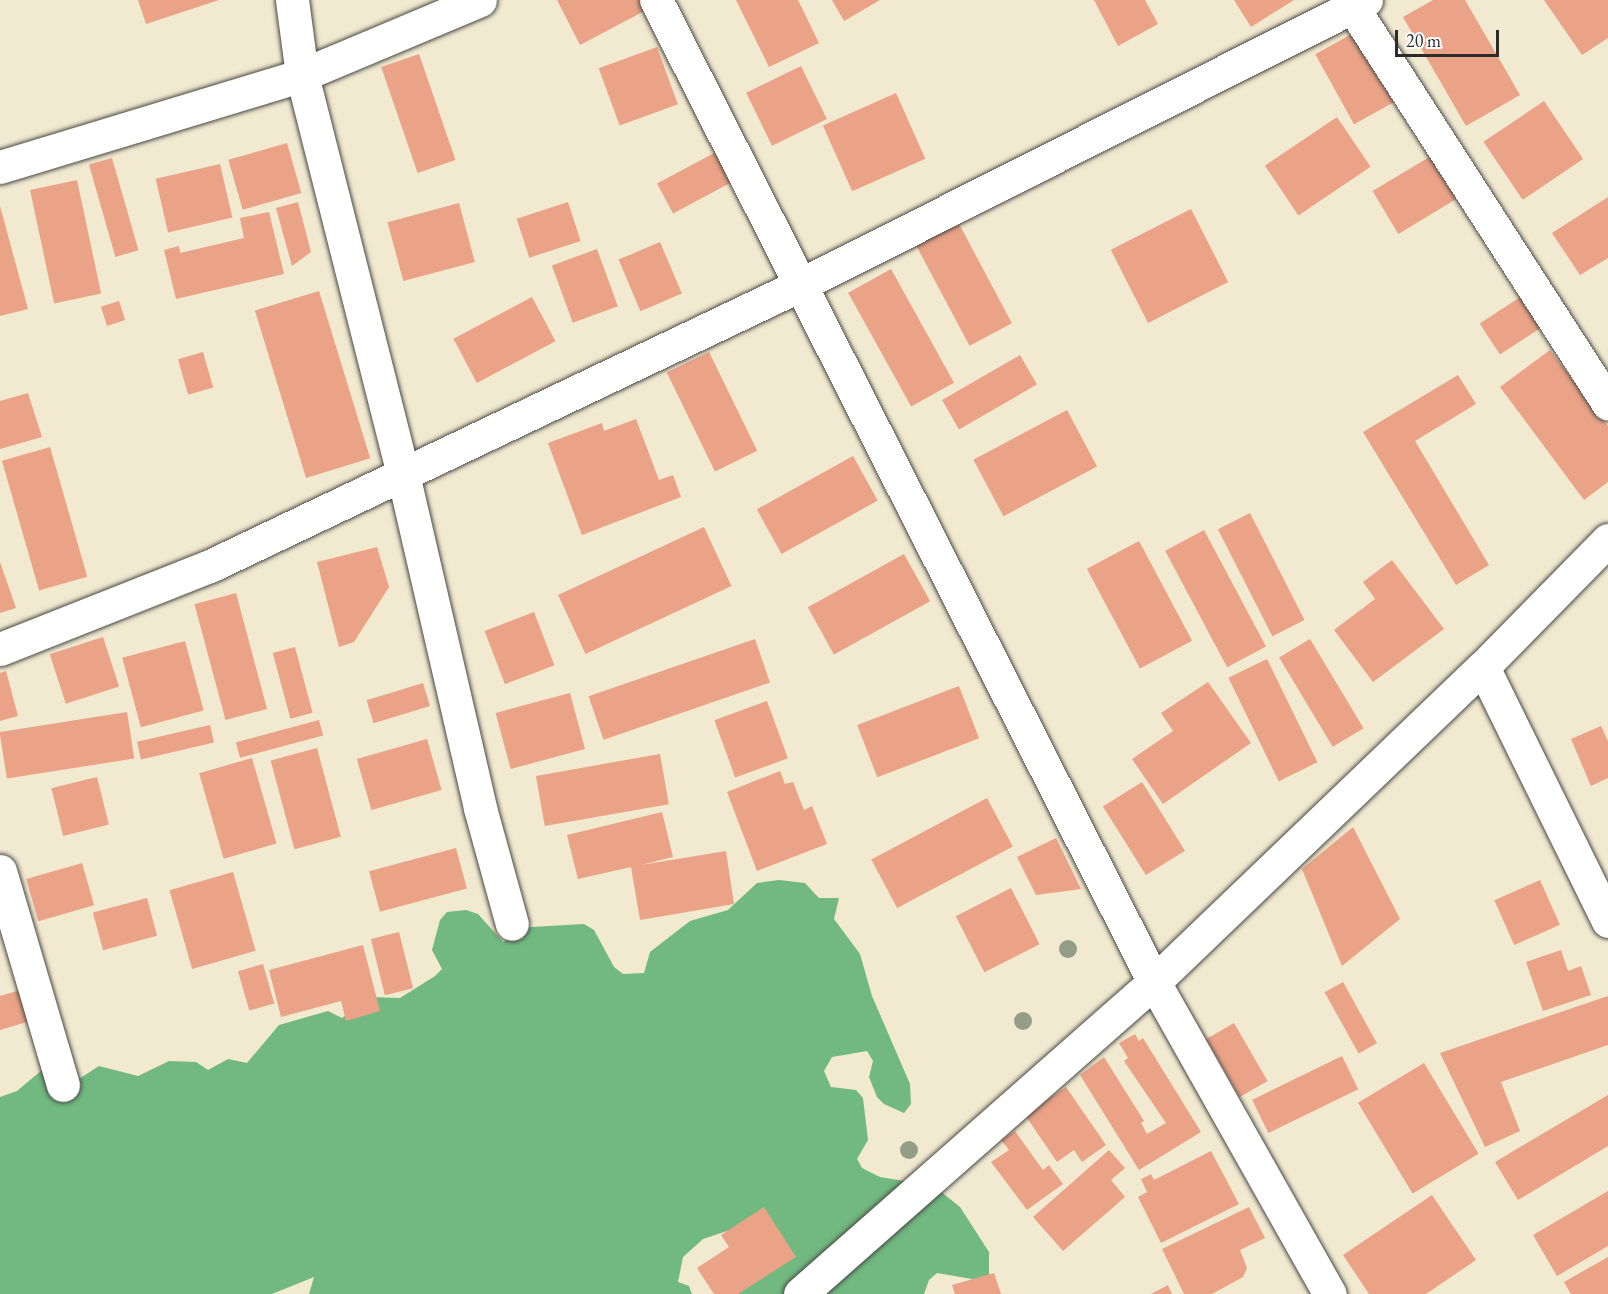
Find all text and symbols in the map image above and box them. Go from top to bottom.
scale bar [1398,18,1502,56]
text: 20 m [1406,29,1441,52]

